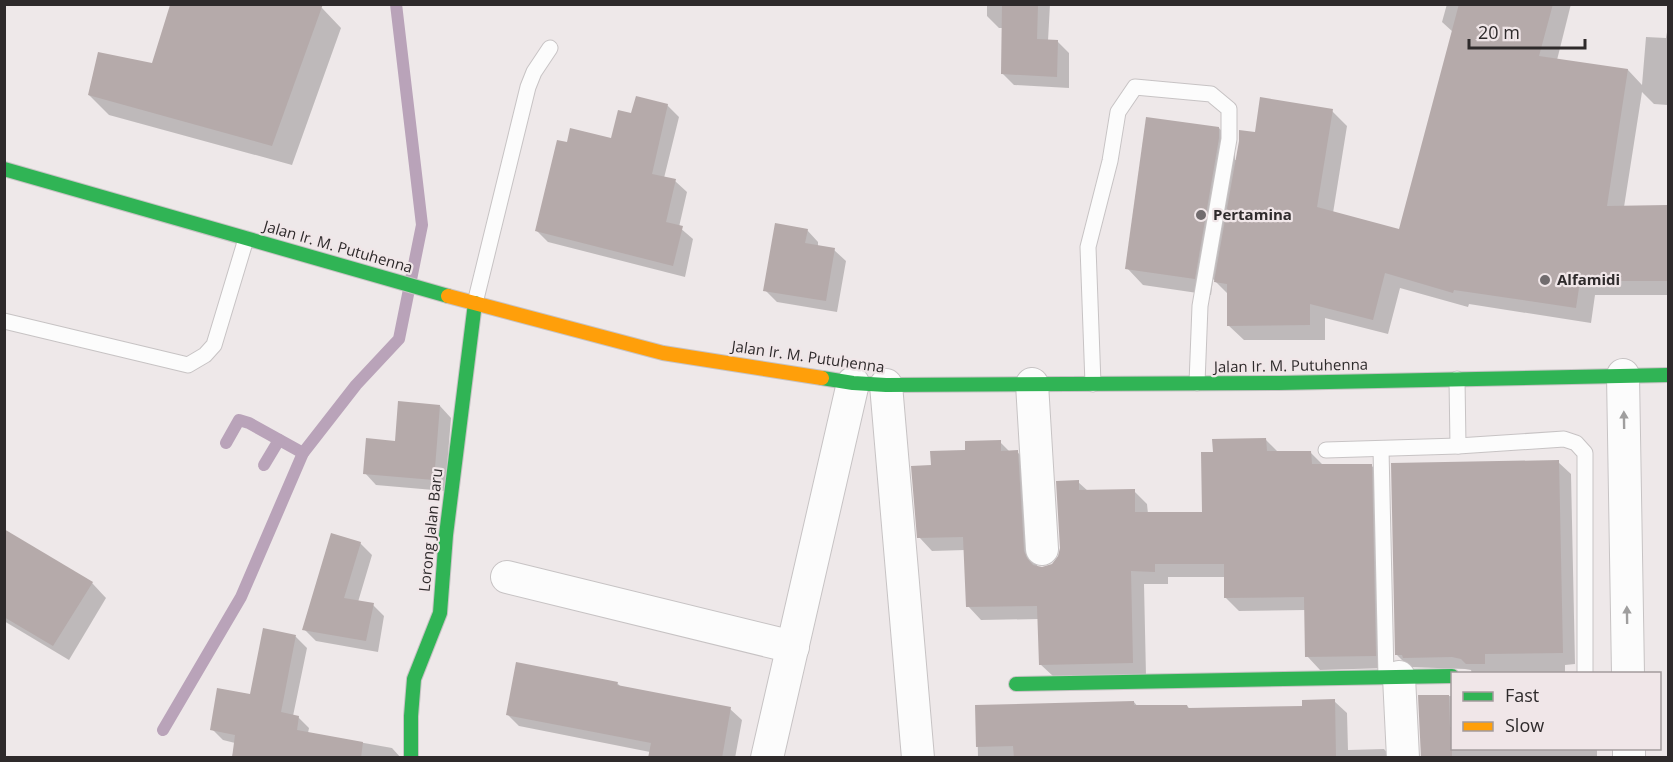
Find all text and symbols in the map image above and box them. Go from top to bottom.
scale bar [1469,12,1584,50]
text: 20 m [1478,20,1520,44]
place label: Pertamina [1213,204,1292,224]
marker: Pertamina [1194,208,1208,222]
street label: Jalan Ir. M. Putuhenna [259,215,415,277]
place label: Alfamidi [1557,269,1620,289]
marker: Alfamidi [1538,273,1552,287]
street label: Jalan Ir. M. Putuhenna [728,335,886,377]
street label: Jalan Ir. M. Putuhenna [1212,354,1368,376]
one-way arrow [1619,411,1629,430]
street label: Lorong Jalan Baru [414,467,446,593]
one-way arrow [1622,606,1632,625]
legend [1451,672,1661,750]
text: Fast [1505,683,1539,707]
text: Slow [1505,713,1544,737]

